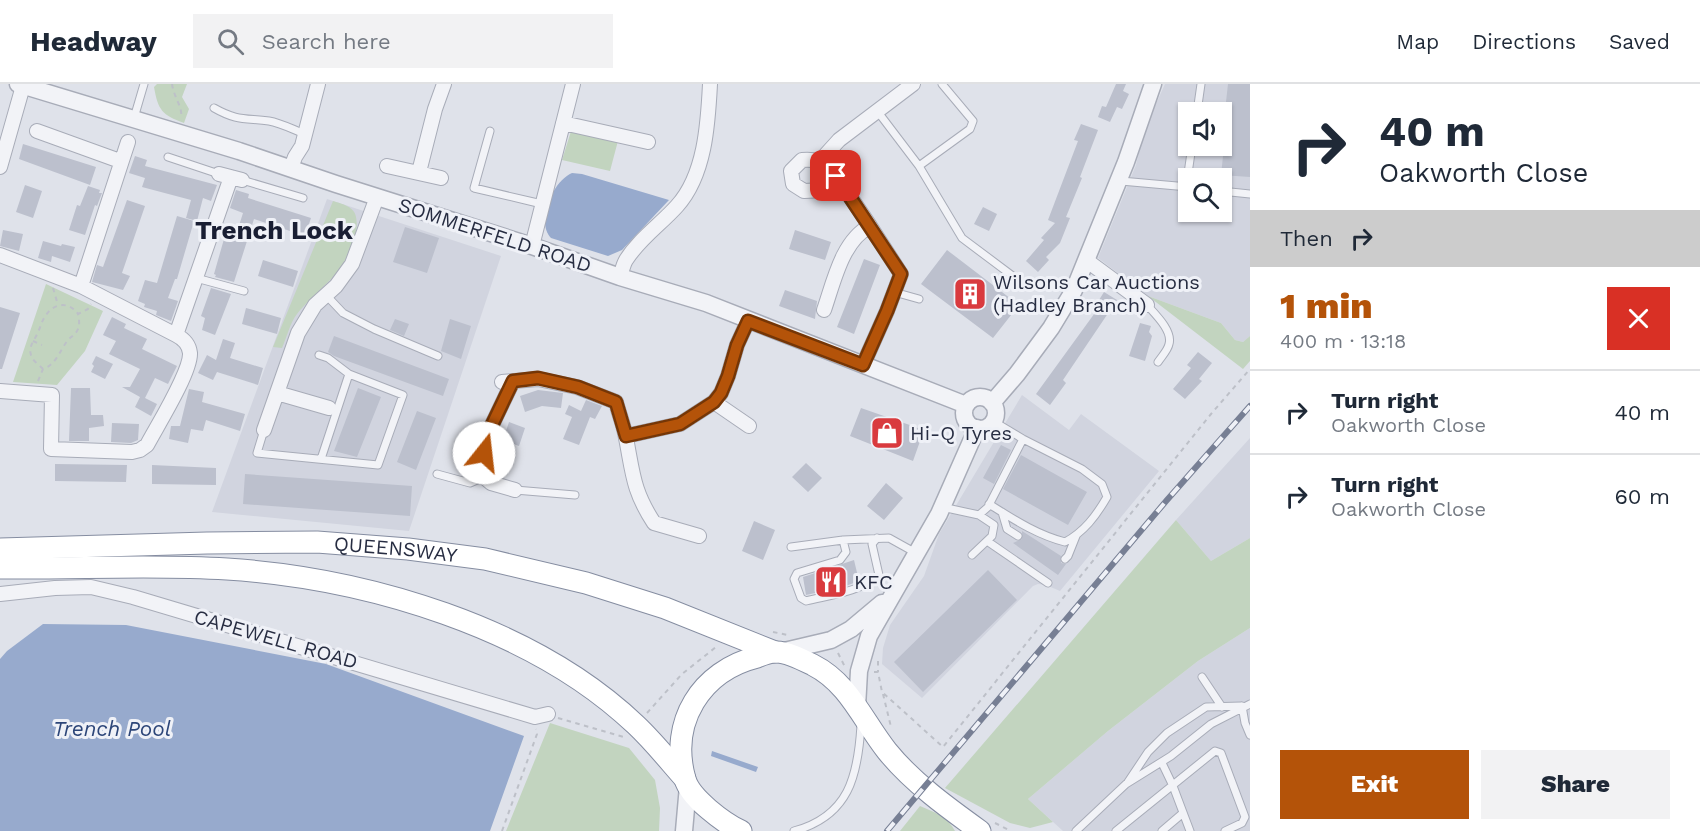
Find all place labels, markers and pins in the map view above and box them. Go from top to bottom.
pin [810,150,861,201]
place label: Wilsons Car Auctions (Hadley Branch) [993,270,1200,317]
building icon: Wilsons Car Auctions (Hadley Branch) [952,276,988,312]
shop icon: Hi-Q Tyres [869,415,905,451]
place label: Hi-Q Tyres [910,421,1012,445]
restaurant icon: KFC [813,564,849,600]
place label: KFC [854,570,893,594]

